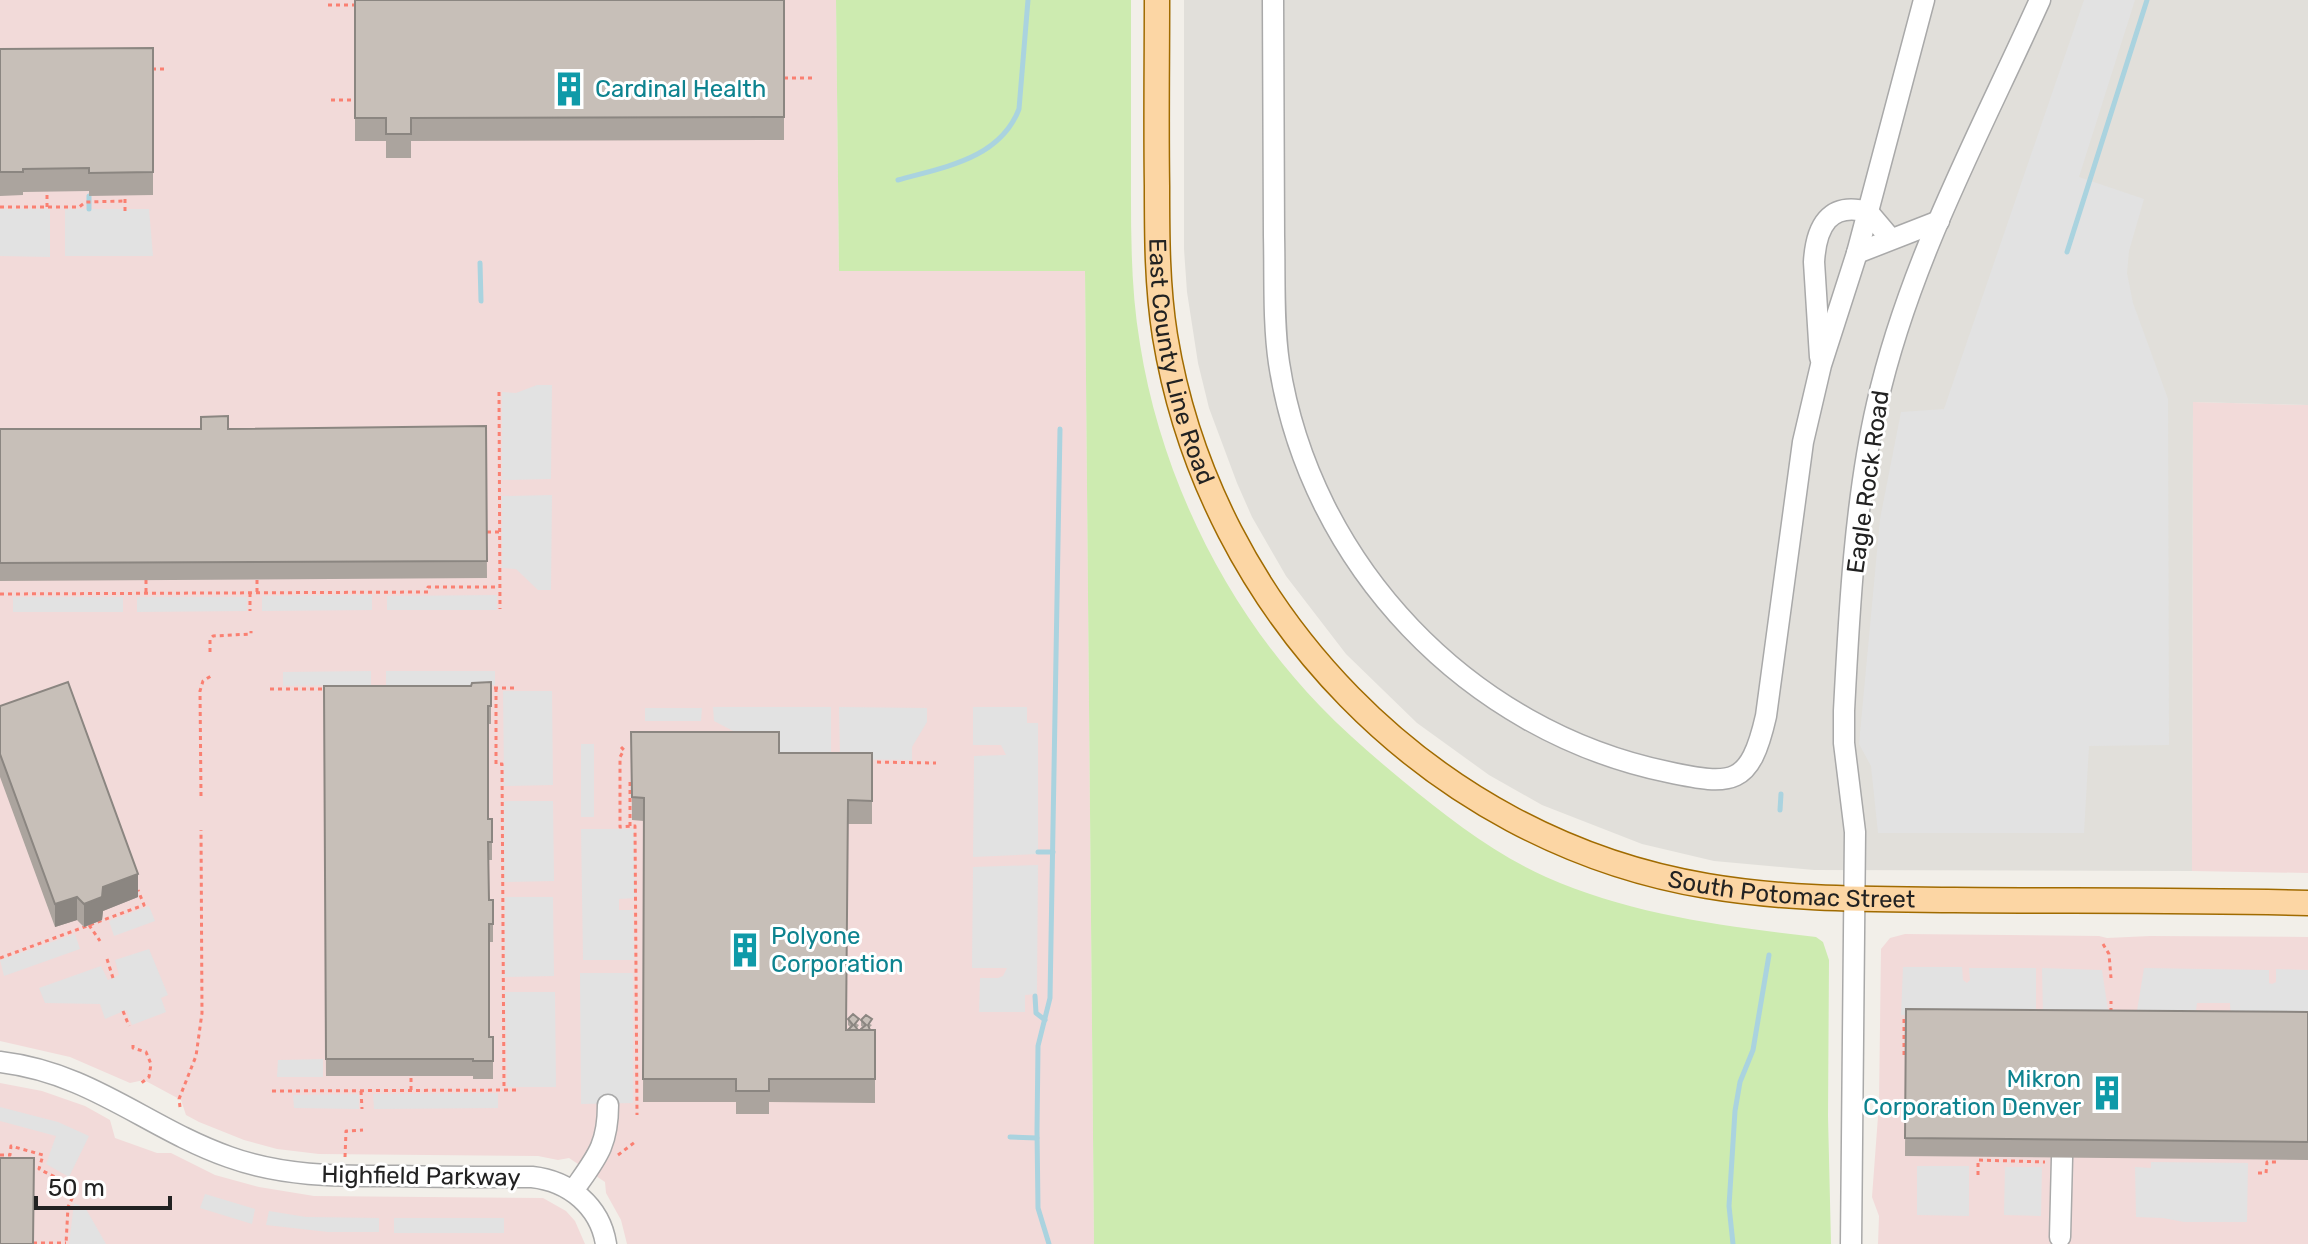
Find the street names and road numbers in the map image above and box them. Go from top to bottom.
street label: East County Line Road [1143,238,1220,489]
street label: Eagle Rock Road [1841,389,1895,575]
street label: South Potomac Street [1665,865,1915,914]
street label: Highfield Parkway [321,1160,521,1192]

